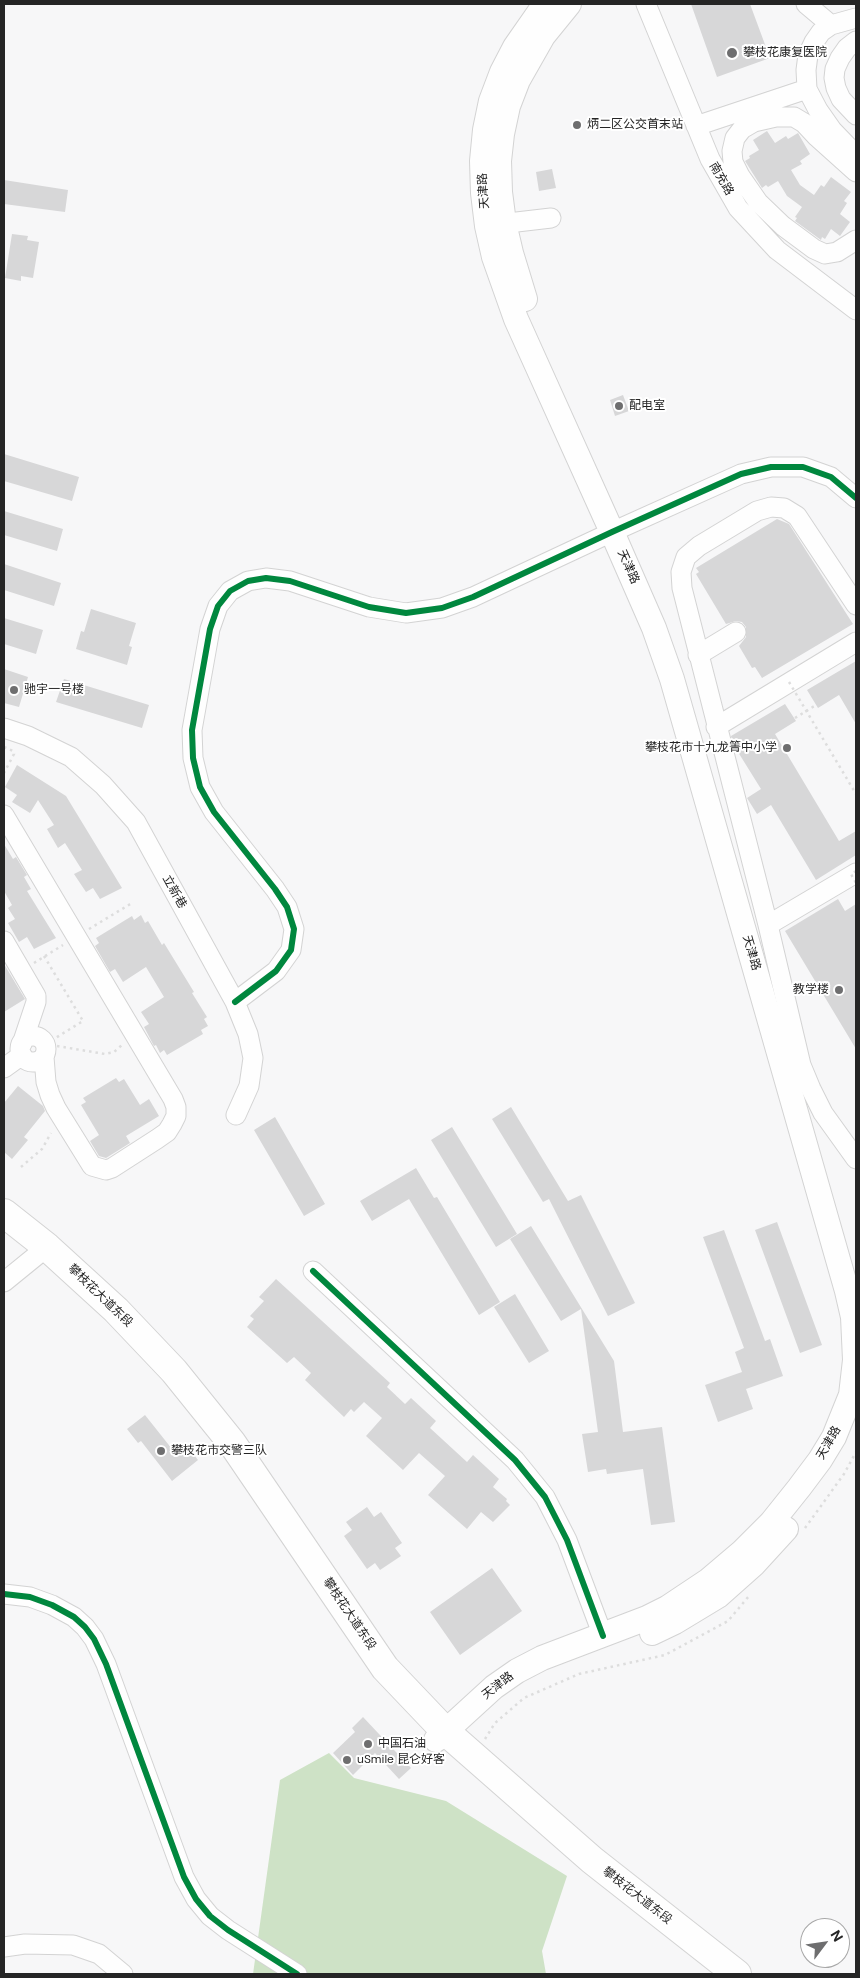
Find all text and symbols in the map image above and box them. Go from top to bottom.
marker: 攀枝花康复医院 [725,46,739,60]
place label: 攀枝花康复医院 [743,46,827,60]
place label: 炳二区公交首末站 [587,118,683,132]
marker: 炳二区公交首末站 [571,119,583,131]
street label: 南充路 [706,160,736,198]
street label: 天津路 [476,173,492,209]
place label: 配电室 [629,399,665,413]
marker: 配电室 [613,400,625,412]
street label: 天津路 [614,548,642,586]
place label: 驰宇一号楼 [24,683,84,697]
marker: 驰宇一号楼 [8,684,20,696]
place label: 攀枝花市十九龙箐中小学 [645,741,777,755]
marker: 攀枝花市十九龙箐中小学 [781,742,793,754]
street label: 立新巷 [159,873,189,911]
street label: 天津路 [739,934,763,972]
place label: 教学楼 [793,983,829,997]
marker: 教学楼 [833,984,845,996]
street label: 攀枝花大道东段 [65,1262,135,1330]
street label: 天津路 [814,1424,844,1462]
place label: 攀枝花市交警三队 [171,1444,267,1458]
marker: 攀枝花市交警三队 [155,1445,167,1457]
street label: 攀枝花大道东段 [320,1575,378,1653]
street label: 天津路 [479,1669,517,1703]
place label: 中国石油 [378,1737,426,1751]
marker: 中国石油 [362,1738,374,1750]
place label: uSmile 昆仑好客 [357,1753,445,1767]
marker: uSmile 昆仑好客 [341,1754,353,1766]
street label: 攀枝花大道东段 [599,1864,675,1928]
north arrow [800,1918,850,1968]
text: N [827,1927,847,1945]

